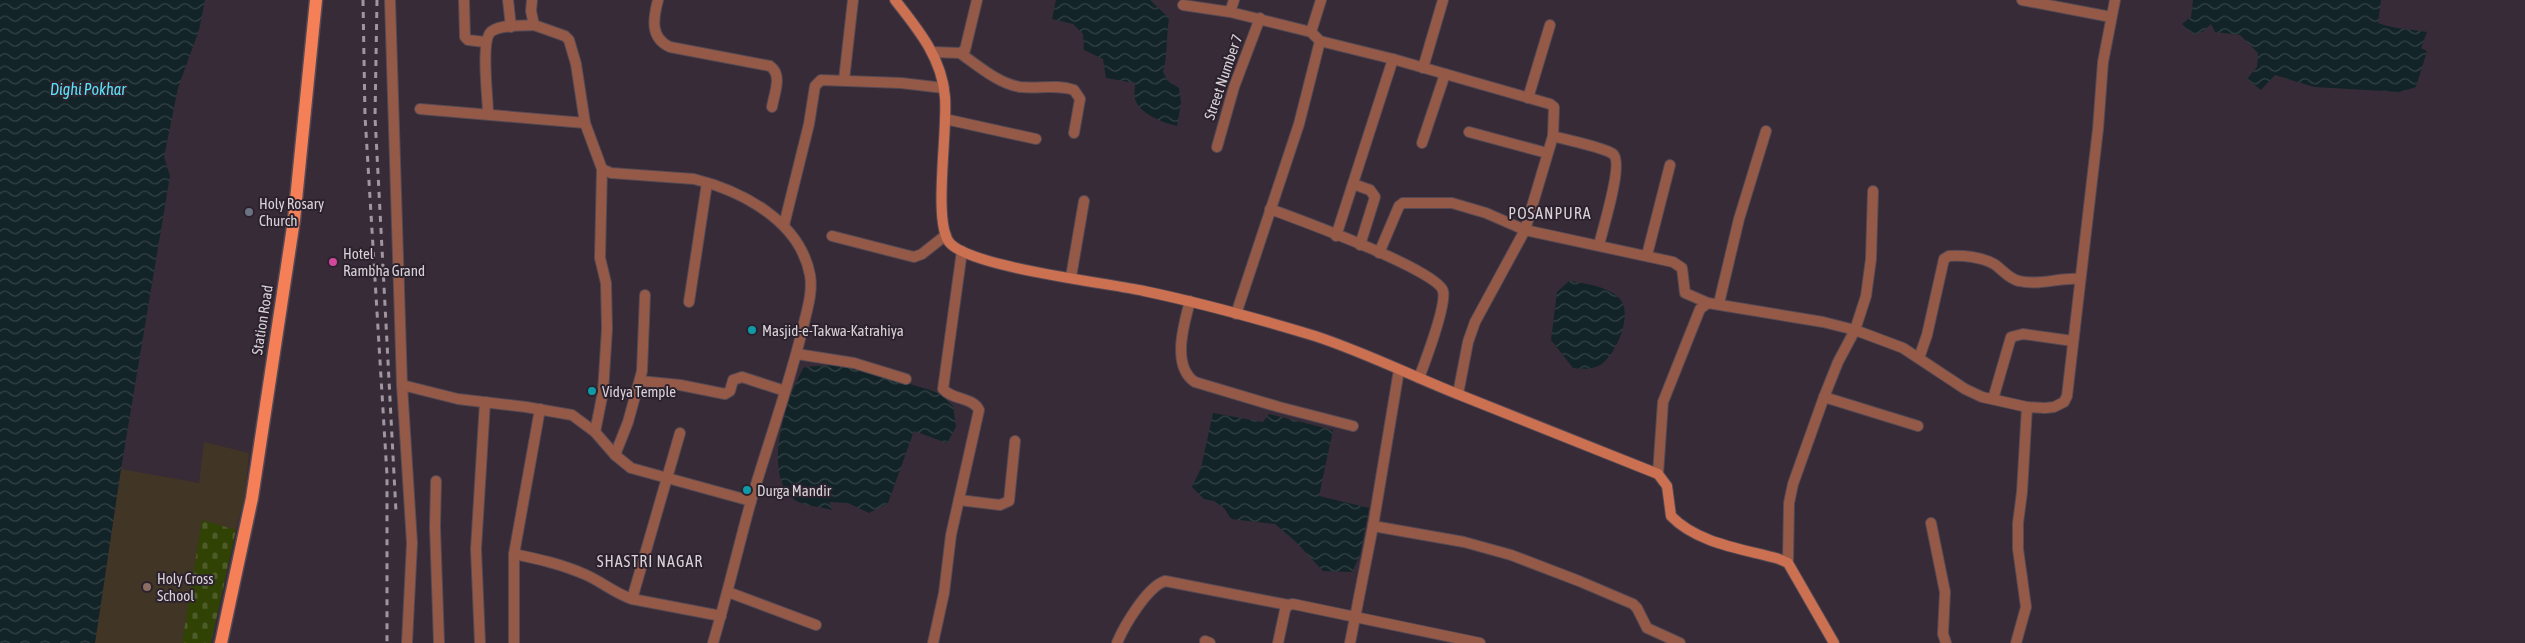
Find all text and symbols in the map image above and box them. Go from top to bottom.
street label: Street Number 7 [1200,32,1246,122]
water label: Dighi Pokhar [50,80,127,99]
place label: Holy Rosary Church [259,195,324,229]
district label: POSANPURA [1508,204,1592,222]
marker: Holy Rosary Church [243,206,255,218]
place label: Hotel Rambha Grand [343,245,425,279]
marker: Hotel Rambha Grand [327,256,339,268]
street label: Station Road [248,284,276,356]
place label: Masjid-e-Takwa-Katrahiya [762,322,904,339]
marker: Masjid-e-Takwa-Katrahiya [746,324,758,336]
place label: Vidya Temple [602,383,676,400]
marker: Vidya Temple [586,385,598,397]
place label: Durga Mandir [757,482,832,499]
marker: Durga Mandir [741,484,753,496]
district label: SHASTRI NAGAR [597,552,703,570]
place label: Holy Cross School [157,570,214,604]
marker: Holy Cross School [141,581,153,593]

